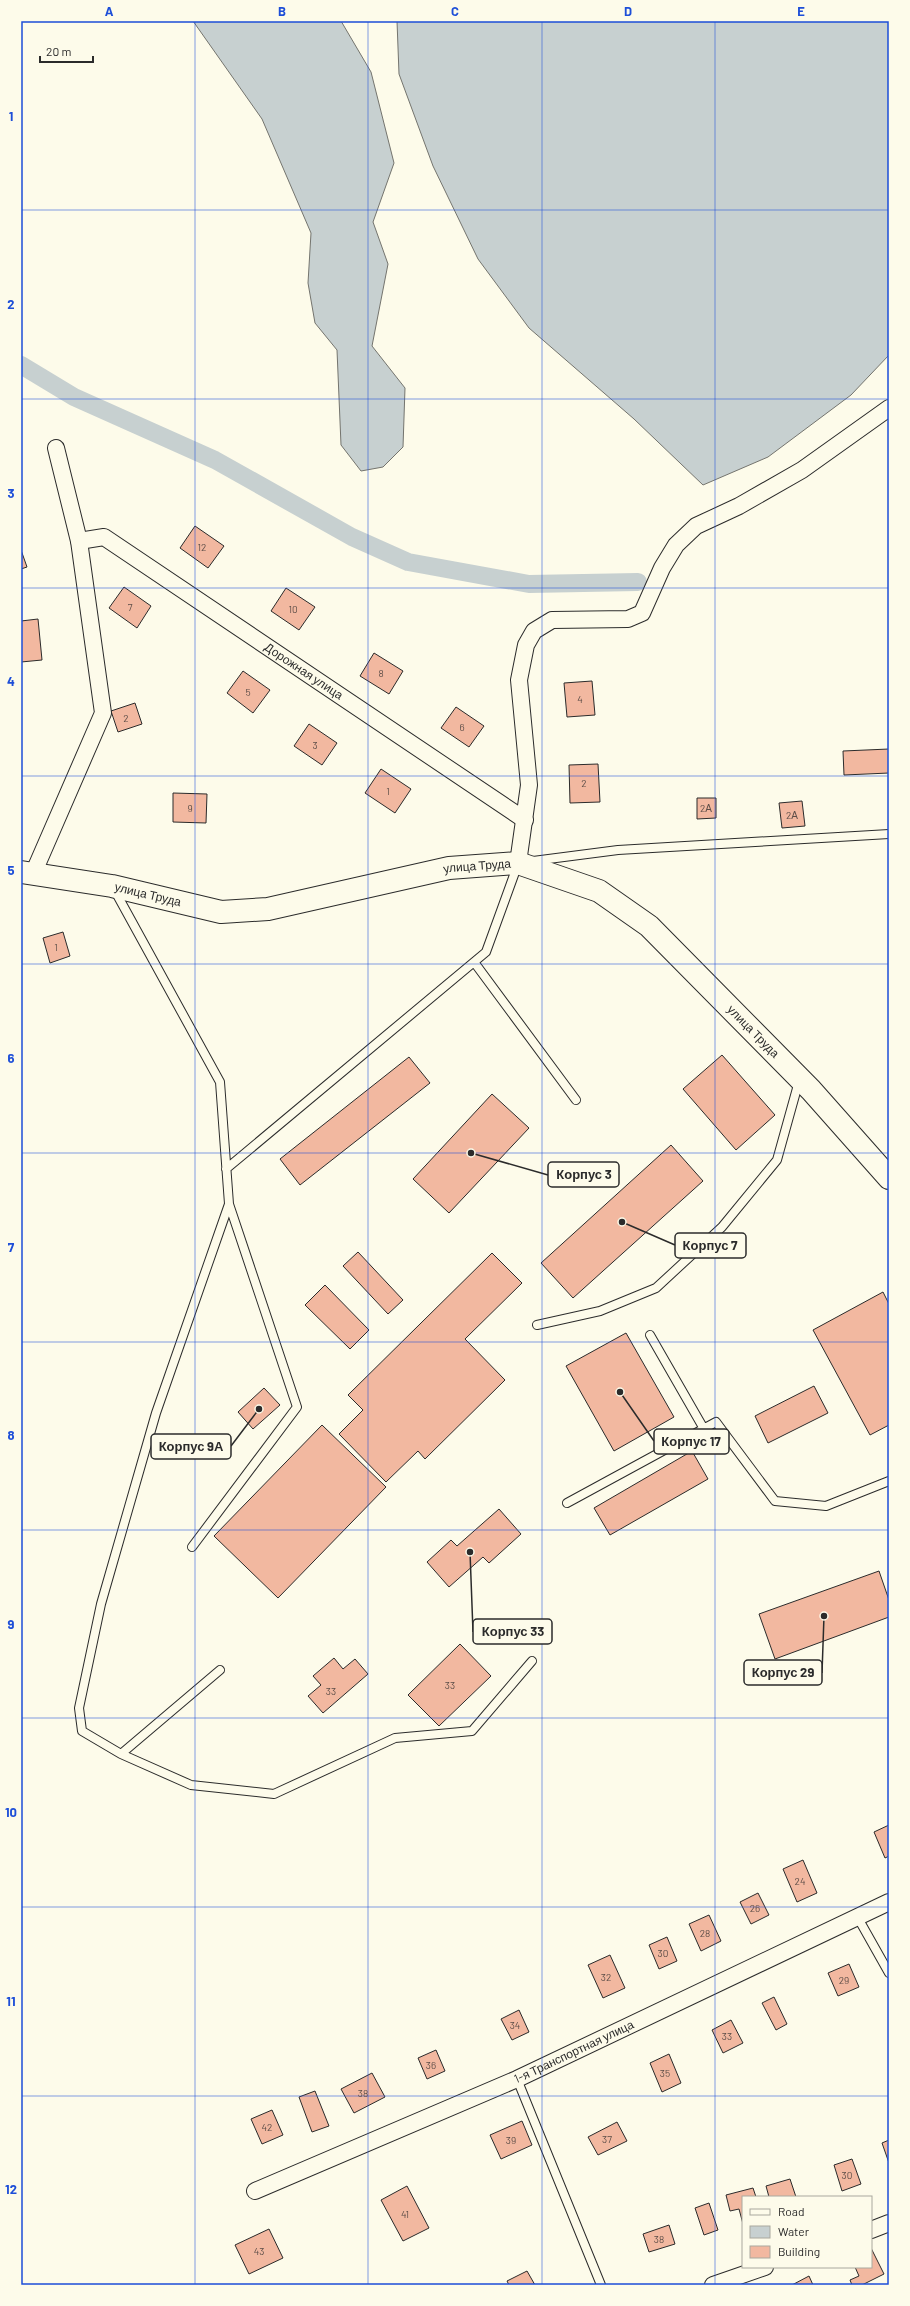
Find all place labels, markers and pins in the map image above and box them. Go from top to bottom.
callout: Корпус 3 [548,1162,619,1187]
callout: Корпус 7 [675,1233,746,1258]
callout: Корпус 17 [654,1429,729,1454]
callout: Корпус 9А [151,1434,231,1459]
callout: Корпус 33 [473,1619,552,1644]
callout: Корпус 29 [744,1660,822,1685]

